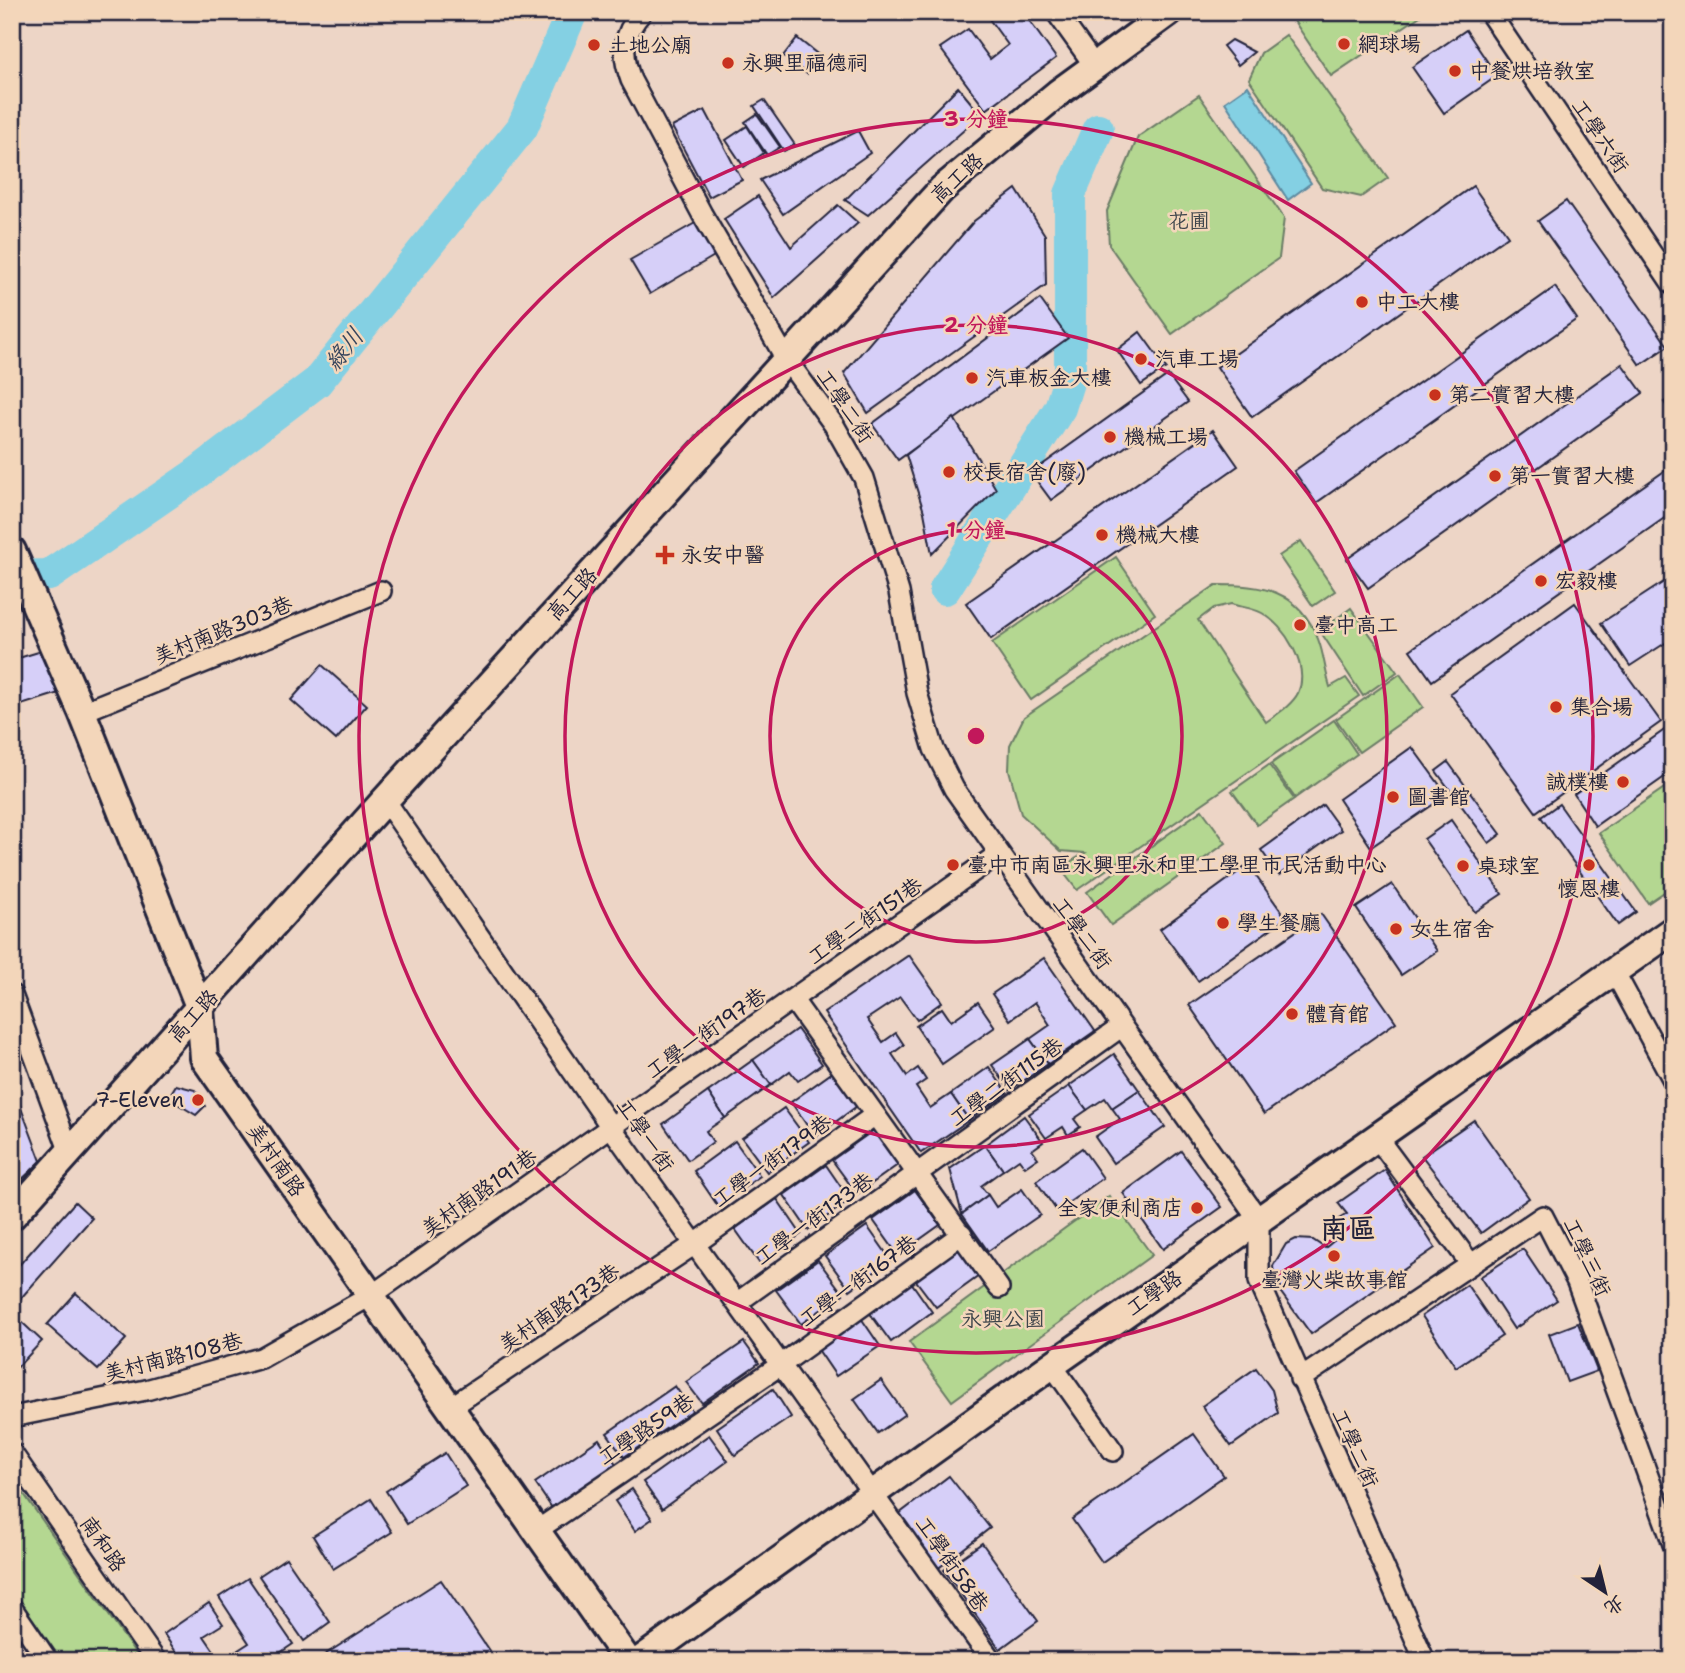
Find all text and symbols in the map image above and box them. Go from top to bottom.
place label: 網球場 [1358,30,1421,58]
place label: 土地公廟 [608,31,692,59]
marker: 網球場 [1336,36,1352,52]
marker: 土地公廟 [586,37,602,53]
place label: 永興里福德祠 [742,49,868,77]
marker: 永興里福德祠 [720,55,736,71]
place label: 中餐烘培教室 [1469,57,1595,85]
marker: 中餐烘培教室 [1447,63,1463,79]
street label: 工學六街 [1565,93,1635,179]
text: 3 分鐘 [944,105,1008,133]
street label: 高工路 [924,146,990,210]
park label: 花圃 [1168,207,1210,235]
place label: 中工大樓 [1376,288,1460,316]
marker: 中工大樓 [1354,294,1370,310]
text: 2 分鐘 [944,311,1008,339]
water label: 綠川 [318,321,371,376]
place label: 汽車工場 [1155,345,1239,373]
marker: 汽車工場 [1133,351,1149,367]
street label: 工學二街 [810,363,880,449]
place label: 汽車板金大樓 [986,364,1112,392]
marker: 汽車板金大樓 [964,370,980,386]
place label: 第二實習大樓 [1449,381,1575,409]
marker: 第二實習大樓 [1427,387,1443,403]
place label: 機械工場 [1124,423,1208,451]
marker: 機械工場 [1102,429,1118,445]
place label: 校長宿舍(廢) [963,458,1086,486]
place label: 第一實習大樓 [1509,462,1635,490]
marker: 校長宿舍(廢) [941,464,957,480]
marker: 第一實習大樓 [1487,468,1503,484]
text: 1 分鐘 [947,516,1005,544]
place label: 機械大樓 [1116,521,1200,549]
marker: 機械大樓 [1094,527,1110,543]
place label: 永安中醫 [681,541,765,569]
marker: 永安中醫 [655,545,675,565]
street label: 高工路 [541,561,603,627]
place label: 宏毅樓 [1555,567,1618,595]
marker: 宏毅樓 [1533,573,1549,589]
street label: 美村南路303巷 [149,589,297,671]
place label: 臺中高工 [1314,611,1398,639]
marker: 臺中高工 [1292,617,1308,633]
place label: 集合場 [1570,693,1633,721]
marker: 集合場 [1548,699,1564,715]
centre of rings [964,724,988,748]
place label: 誠樸樓 [1546,768,1609,796]
marker: 誠樸樓 [1615,774,1631,790]
place label: 圖書館 [1407,783,1470,811]
marker: 圖書館 [1385,789,1401,805]
place label: 臺中市南區永興里永和里工學里市民活動中心 [967,851,1387,879]
place label: 桌球室 [1477,852,1540,880]
marker: 臺中市南區永興里永和里工學里市民活動中心 [945,857,961,873]
marker: 懷恩樓 [1581,857,1597,873]
marker: 桌球室 [1455,858,1471,874]
street label: 工學二街151巷 [802,871,928,971]
place label: 懷恩樓 [1558,875,1621,903]
street label: 工學二街 [1046,891,1118,975]
place label: 學生餐廳 [1237,909,1321,937]
marker: 學生餐廳 [1215,915,1231,931]
place label: 女生宿舍 [1410,915,1494,943]
marker: 女生宿舍 [1388,921,1404,937]
street label: 工學一街197巷 [640,981,772,1085]
street label: 高工路 [162,983,224,1049]
place label: 體育館 [1306,1000,1369,1028]
marker: 體育館 [1284,1006,1300,1022]
street label: 工學二街115巷 [943,1031,1069,1133]
place label: 7-Eleven [95,1086,184,1114]
marker: 7-Eleven [190,1092,206,1108]
street label: 工學一街 [609,1093,681,1177]
street label: 工學一街179巷 [707,1108,837,1214]
street label: 美村南路 [240,1118,312,1202]
street label: 美村南路191巷 [415,1143,543,1243]
street label: 工學一街173巷 [749,1166,879,1272]
place label: 全家便利商店 [1057,1194,1183,1222]
marker: 全家便利商店 [1189,1200,1205,1216]
district label: 南區 [1320,1209,1376,1247]
street label: 工學三街 [1557,1213,1617,1301]
street label: 工學一街167巷 [793,1229,923,1333]
marker: 臺灣火柴故事館 [1326,1248,1342,1264]
street label: 美村南路173巷 [493,1257,625,1359]
street label: 工學路 [1120,1263,1188,1323]
place label: 臺灣火柴故事館 [1261,1266,1408,1294]
park label: 永興公園 [961,1305,1045,1333]
street label: 美村南路108巷 [101,1326,245,1388]
street label: 工學路59巷 [592,1386,700,1472]
street label: 工學二街 [1325,1404,1385,1492]
street label: 南和路 [73,1510,133,1578]
street label: 工學街58巷 [909,1510,995,1618]
north arrow [1570,1558,1640,1628]
text: 北 [1600,1590,1629,1621]

